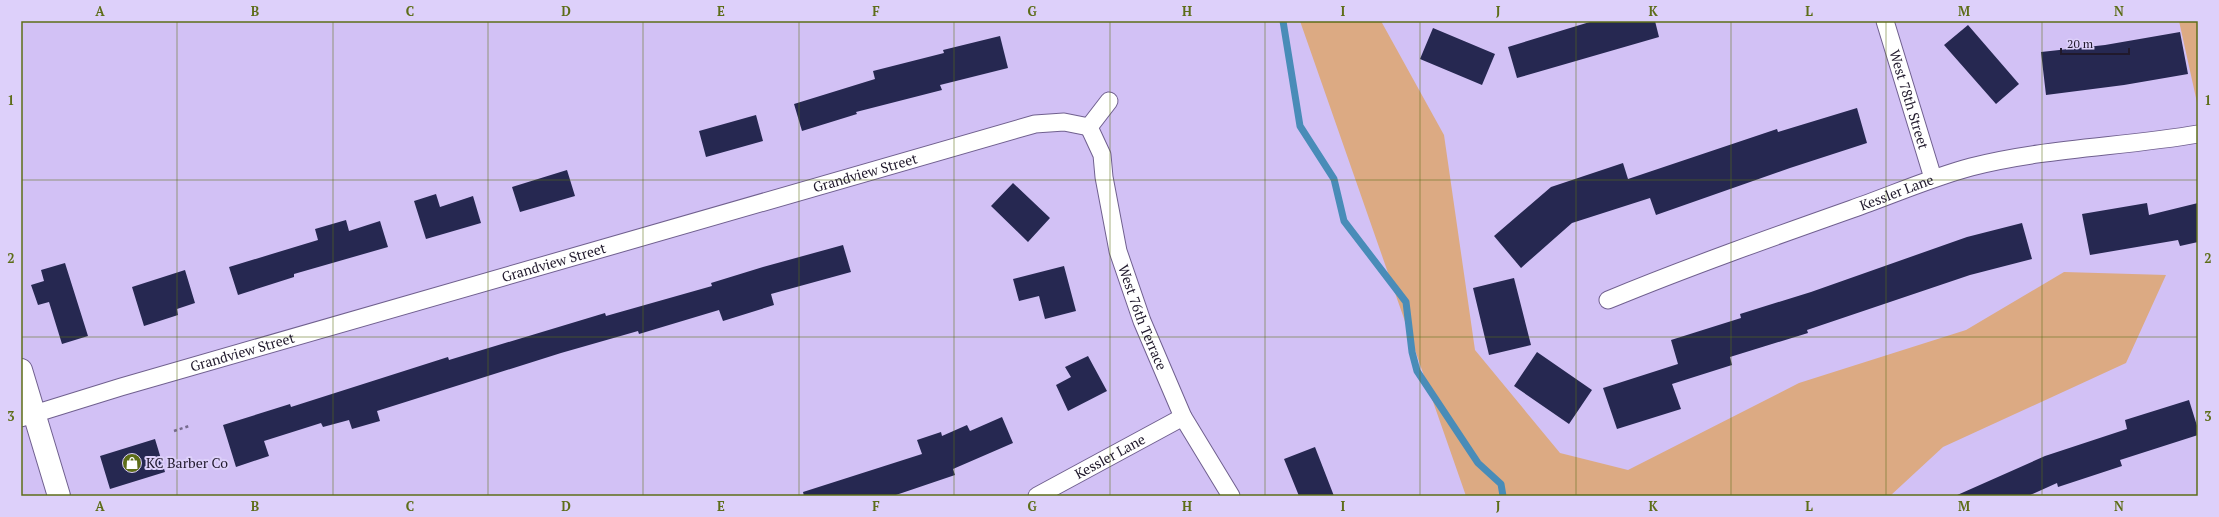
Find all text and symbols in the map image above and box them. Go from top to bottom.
text: A [95,2,105,20]
text: B [251,2,259,20]
text: C [406,2,414,20]
text: D [561,2,571,20]
text: E [717,2,725,20]
text: F [872,2,880,20]
text: G [1027,2,1037,20]
text: H [1182,2,1192,20]
text: I [1341,2,1346,20]
text: J [1496,2,1501,20]
text: K [1648,2,1658,20]
text: L [1805,2,1813,20]
text: M [1958,2,1970,20]
text: N [2114,2,2124,20]
scale bar [2061,30,2129,56]
text: 20 m [2067,36,2094,51]
street label: West 78th Street [1885,47,1934,152]
text: 1 [7,91,15,109]
text: 1 [2204,91,2212,109]
street label: Grandview Street [811,148,920,196]
street label: Kessler Lane [1857,169,1936,215]
street label: Grandview Street [499,238,609,286]
text: 2 [7,249,15,267]
text: 2 [2204,249,2212,267]
street label: West 76th Terrace [1114,262,1172,373]
street label: Grandview Street [188,327,297,376]
text: 3 [7,407,15,425]
text: 3 [2204,407,2212,425]
street label: Kessler Lane [1071,429,1148,483]
shop icon: KC Barber Co [121,452,143,474]
place label: KC Barber Co [146,453,228,472]
text: A [95,497,105,515]
text: B [251,497,259,515]
text: C [406,497,414,515]
text: D [561,497,571,515]
text: E [717,497,725,515]
text: F [872,497,880,515]
text: G [1027,497,1037,515]
text: H [1182,497,1192,515]
text: I [1341,497,1346,515]
text: J [1496,497,1501,515]
text: K [1648,497,1658,515]
text: L [1805,497,1813,515]
text: M [1958,497,1970,515]
text: N [2114,497,2124,515]

